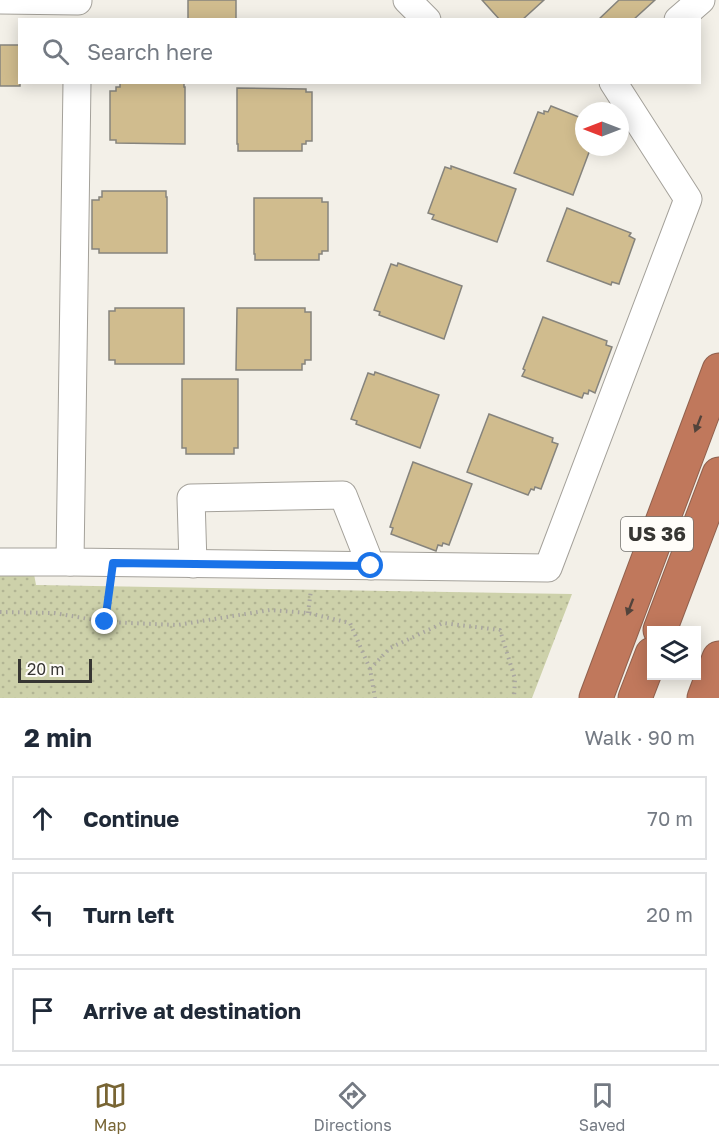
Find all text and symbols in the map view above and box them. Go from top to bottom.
search box [18,18,701,84]
icon: search [39,35,72,68]
text: Search here [87,38,213,65]
north arrow [575,102,629,156]
one-way arrow [693,416,703,434]
road number: US 36 [621,517,693,551]
route start [357,552,383,578]
one-way arrow [624,598,634,616]
route end [91,608,117,634]
map controls [647,626,701,680]
button: layers [647,626,701,680]
scale bar [18,656,92,684]
text: 20 m [27,659,64,679]
text: 2 min [24,722,92,753]
text: Walk · 90 m [584,725,695,749]
icon: ahead [26,802,59,835]
text: Continue [83,805,179,832]
text: 70 m [647,806,693,830]
icon: left [26,898,59,931]
text: Turn left [83,901,174,928]
text: 20 m [646,902,693,926]
icon: arrive [26,994,59,1027]
text: Arrive at destination [83,997,301,1024]
tab: Map [94,1079,127,1135]
tab: Directions [314,1079,392,1135]
tab: Saved [579,1079,625,1135]

